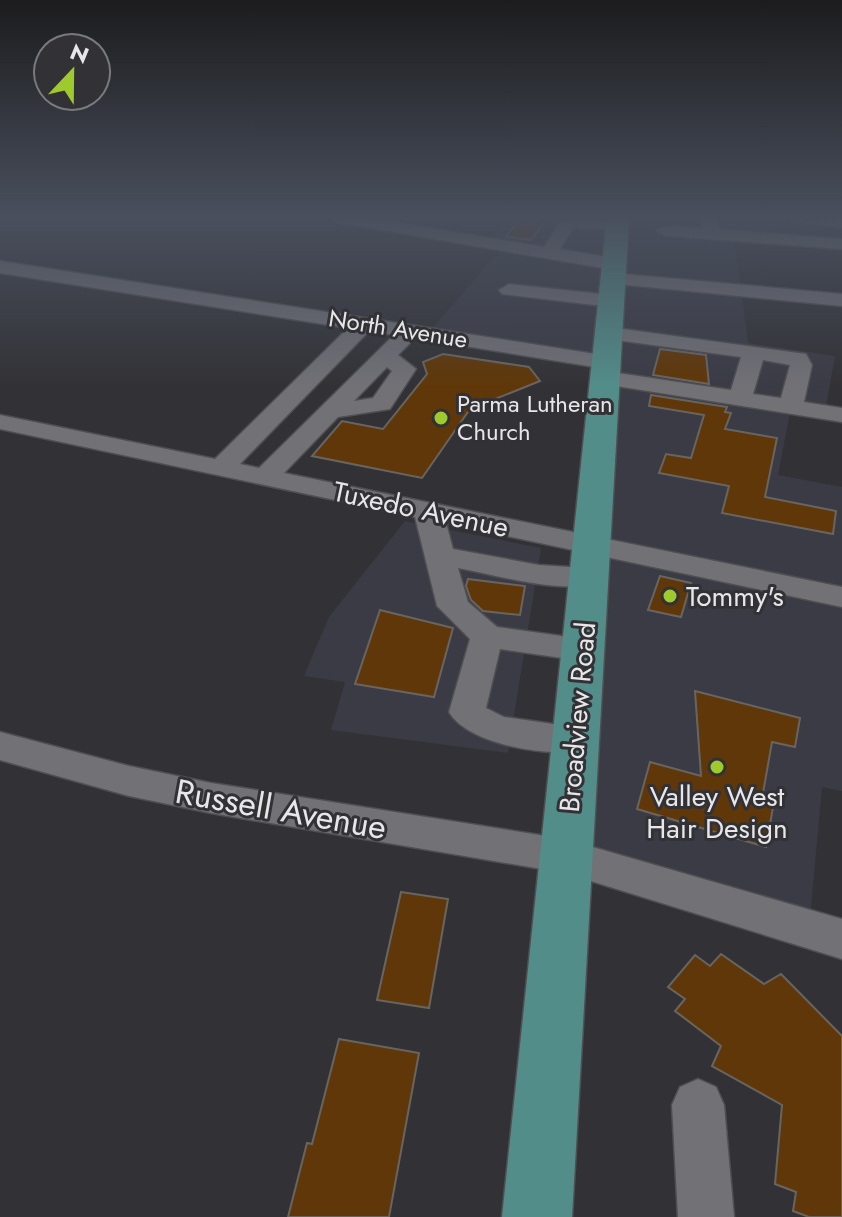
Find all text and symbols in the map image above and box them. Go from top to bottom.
north arrow [32,32,112,112]
text: N [65,35,94,72]
street label: North Avenue [326,300,470,357]
place label: Parma Lutheran Church [457,386,613,449]
marker: Parma Lutheran Church [432,409,450,427]
street label: Tuxedo Avenue [330,471,512,548]
place label: Tommy's [686,576,784,617]
marker: Tommy's [661,587,679,605]
street label: Broadview Road [549,620,606,814]
marker: Valley West Hair Design [708,758,726,776]
street label: Russell Avenue [171,767,390,852]
place label: Valley West Hair Design [646,776,788,849]

